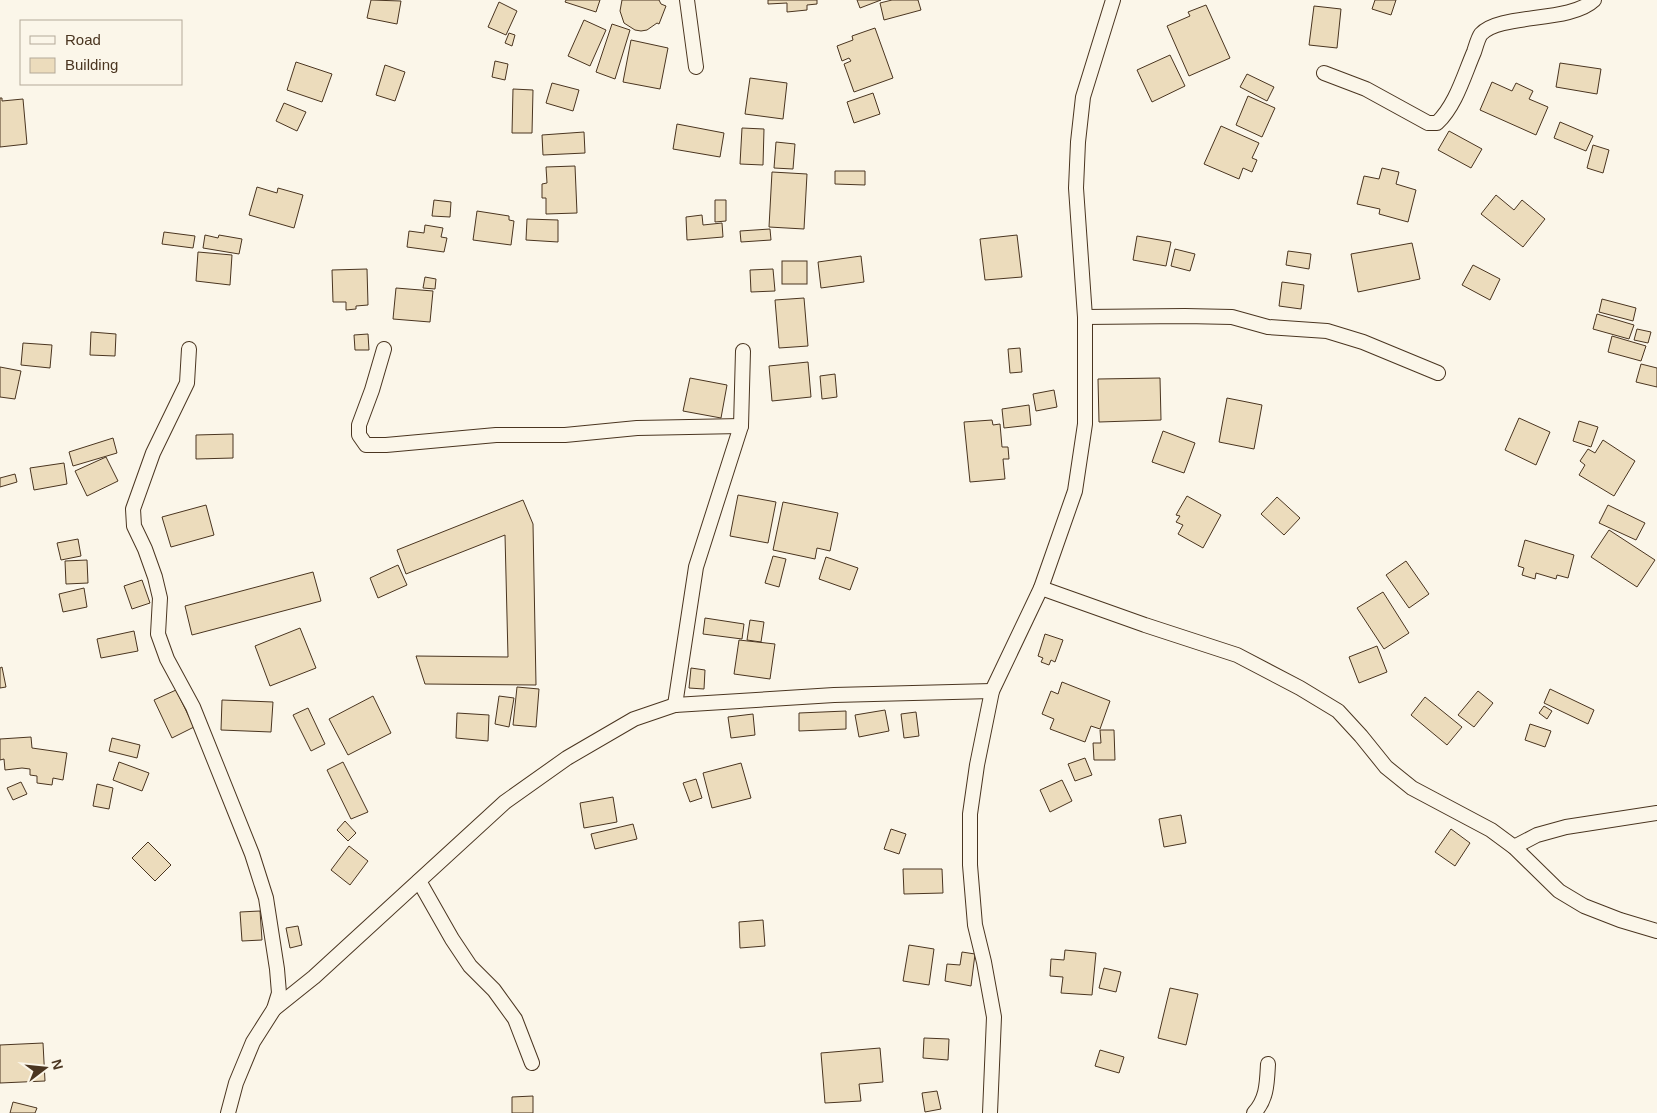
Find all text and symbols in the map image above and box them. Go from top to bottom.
legend [20,20,182,85]
text: Road [65,31,101,48]
text: Building [65,56,118,73]
north arrow [20,1043,70,1093]
text: N [48,1057,67,1071]

